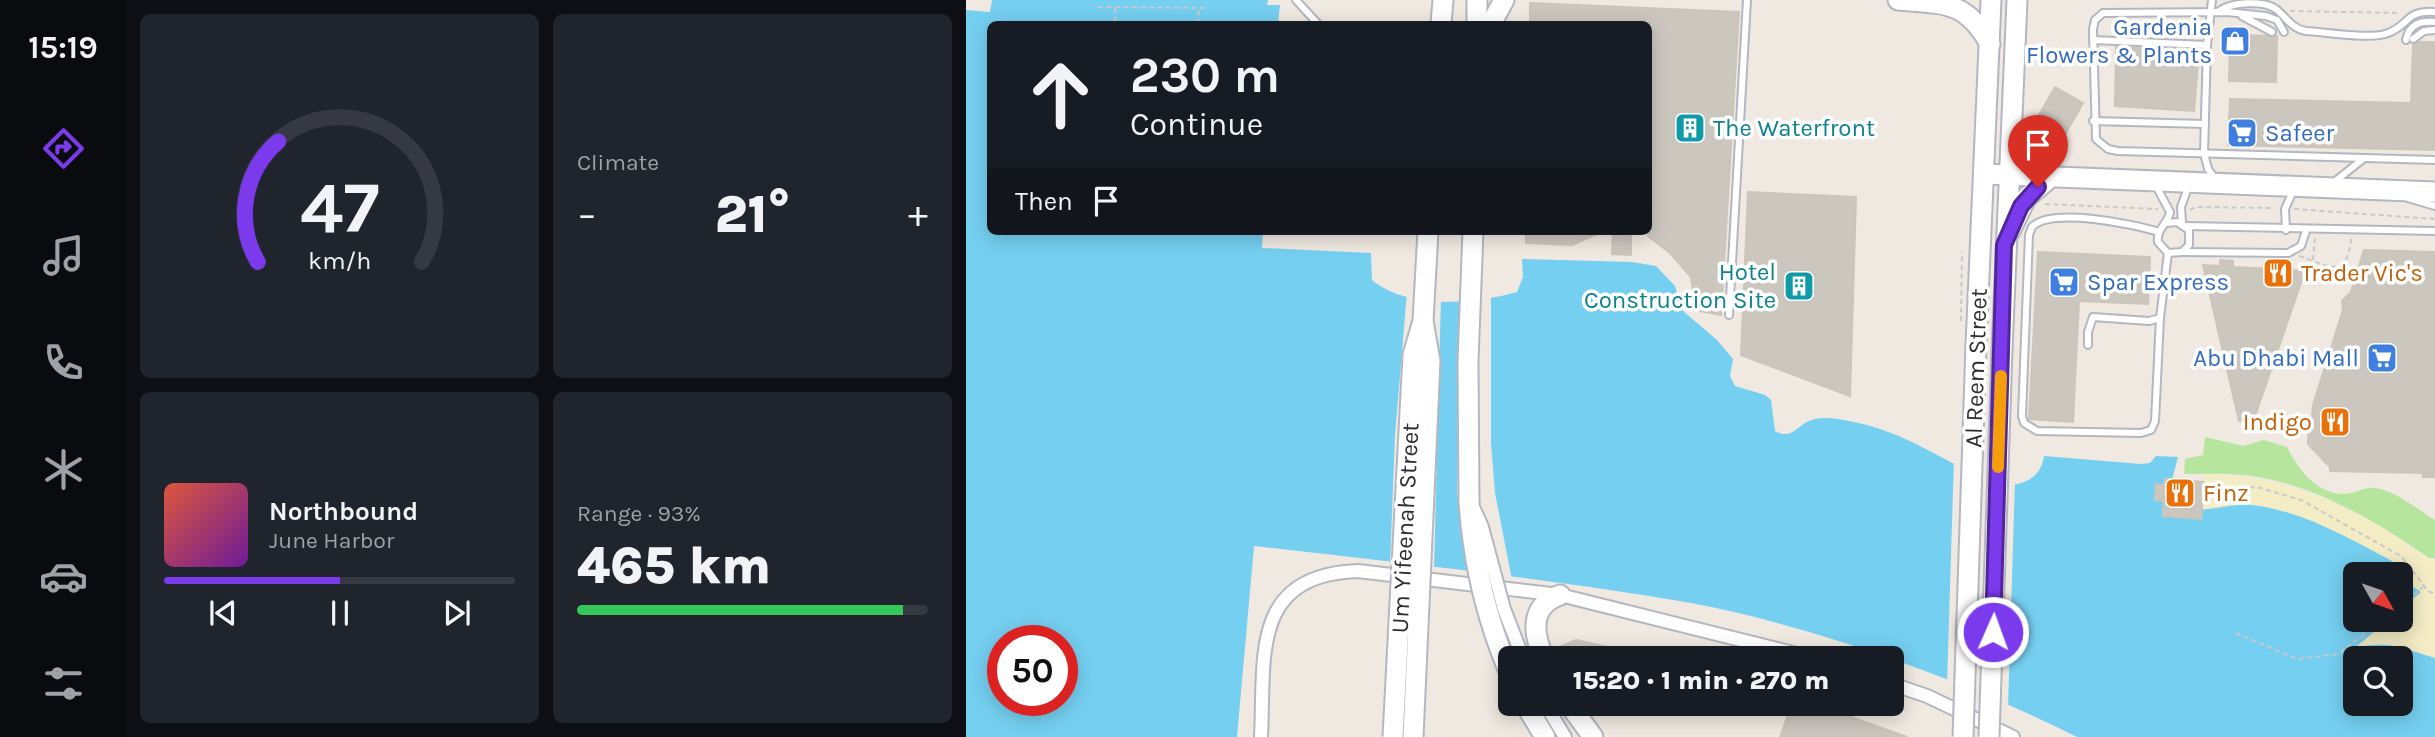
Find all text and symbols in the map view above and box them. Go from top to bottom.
place label: Gardenia Flowers & Plants [2026,13,2212,69]
shop icon: Gardenia Flowers & Plants [2218,24,2252,58]
text: 15:19 [28,29,98,66]
text: 230 m [1130,47,1280,104]
icon: ahead [1015,49,1106,140]
text: Continue [1130,106,1263,143]
building icon: The Waterfront [1673,111,1707,145]
place label: The Waterfront [1713,114,1875,142]
pin [2008,115,2068,187]
supermarket icon: Safeer [2225,116,2259,150]
place label: Safeer [2265,119,2335,147]
icon: directions [39,124,88,173]
icon: arrive [2019,126,2057,164]
text: Climate [577,149,659,176]
text: 47 [300,165,379,250]
icon: arrive [1087,182,1125,220]
text: 21° [715,184,790,245]
text: Then [1015,186,1073,217]
text: − [577,192,597,237]
text: + [908,192,928,237]
icon: music [39,231,88,280]
text: km/h [308,246,371,275]
restaurant icon: Trader Vic's [2261,256,2295,290]
place label: Hotel Construction Site [1584,258,1776,314]
place label: Trader Vic's [2301,259,2423,287]
supermarket icon: Spar Express [2047,265,2081,299]
place label: Spar Express [2087,268,2229,296]
building icon: Hotel Construction Site [1782,269,1816,303]
street label: Al Reem Street [1959,288,1993,448]
icon: phone [39,338,88,387]
supermarket icon: Abu Dhabi Mall [2365,341,2399,375]
place label: Abu Dhabi Mall [2193,344,2359,372]
restaurant icon: Indigo [2318,405,2352,439]
place label: Indigo [2243,408,2312,436]
street label: Um Yifeenah Street [1386,422,1424,634]
icon: climate [39,445,88,494]
restaurant icon: Finz [2163,476,2197,510]
place label: Finz [2203,479,2249,507]
text: Northbound [269,496,418,527]
text: Range · 93% [577,500,701,527]
text: June Harbor [269,527,394,554]
text: 465 km [577,535,771,596]
icon: car [39,552,88,601]
north arrow [2343,562,2413,632]
map controls [2343,562,2413,716]
icon: previous [204,594,242,632]
icon: pause [321,594,359,632]
icon: next [438,594,476,632]
position arrow [1956,595,2030,669]
speed limit sign: 50 [987,625,1078,716]
button: search [2343,646,2413,716]
icon: filters [39,659,88,708]
text: 15:20 · 1 min · 270 m [1573,665,1829,696]

